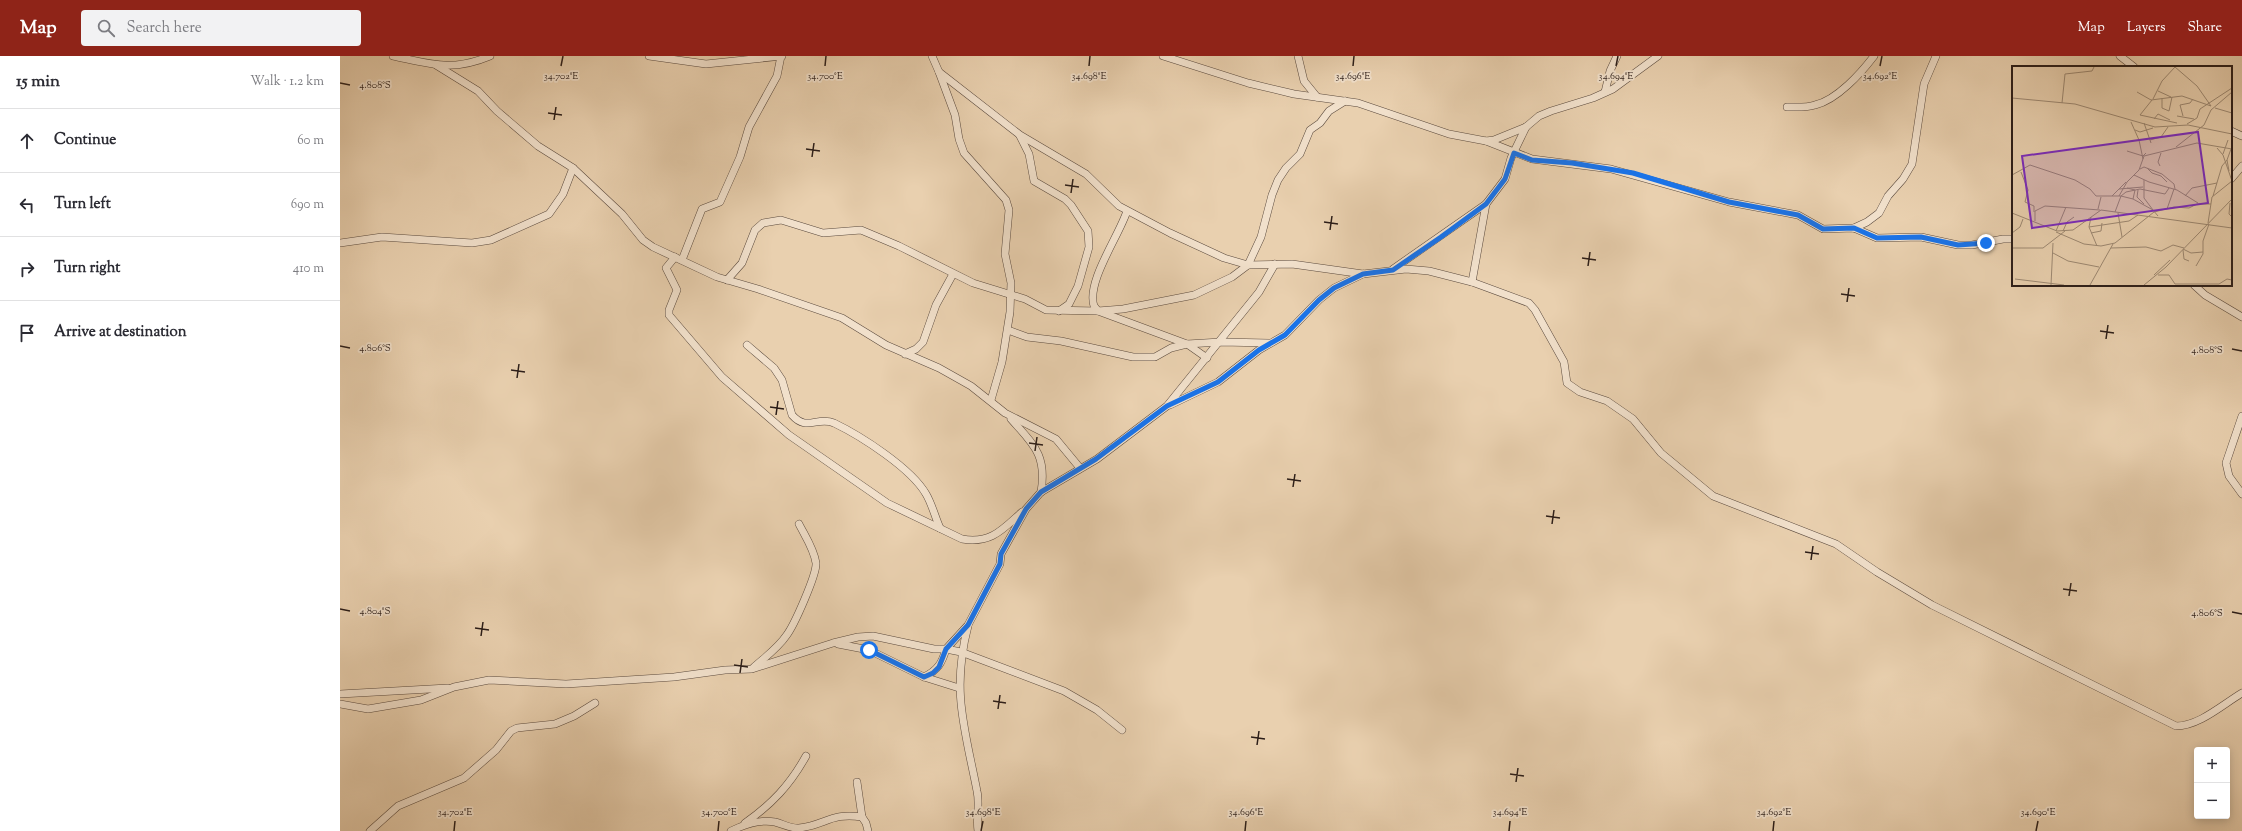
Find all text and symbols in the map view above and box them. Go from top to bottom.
search box [81,10,361,46]
text: Map [20,15,57,42]
icon: search [95,17,117,39]
text: Search here [127,18,202,39]
text: Map [2078,18,2105,38]
text: Layers [2127,18,2165,38]
text: Share [2187,18,2222,38]
inset map [2012,66,2232,286]
text: 34.702°E [544,69,578,84]
text: 34.700°E [807,69,843,84]
text: 34.698°E [1072,69,1106,84]
text: 34.696°E [1336,69,1370,84]
text: 34.694°E [1599,69,1633,84]
text: 34.692°E [1863,69,1897,84]
text: 15 min [16,70,60,94]
text: Walk · 1.2 km [250,73,324,91]
text: 4.808°S [359,78,391,93]
icon: ahead [16,130,38,152]
text: Continue [54,130,116,151]
text: 60 m [297,132,324,150]
icon: left [16,194,38,216]
text: Turn left [54,194,111,215]
text: 690 m [291,196,324,214]
route end [1977,234,1995,252]
icon: right [16,258,38,280]
text: Turn right [54,258,120,279]
text: 410 m [293,260,324,278]
icon: arrive [16,322,38,344]
text: Arrive at destination [54,322,187,343]
text: 4.806°S [359,341,391,356]
text: 4.808°S [2191,343,2223,358]
text: 4.804°S [360,604,390,619]
text: 4.806°S [2191,606,2223,621]
route start [860,641,878,659]
map controls [2194,747,2230,819]
button: + [2194,747,2230,783]
button: − [2194,783,2230,819]
text: 34.702°E [438,805,472,820]
text: 34.700°E [701,805,737,820]
text: 34.698°E [966,805,1000,820]
text: 34.696°E [1229,805,1263,820]
text: 34.694°E [1493,805,1527,820]
text: 34.692°E [1757,805,1791,820]
text: 34.690°E [2021,805,2055,820]

